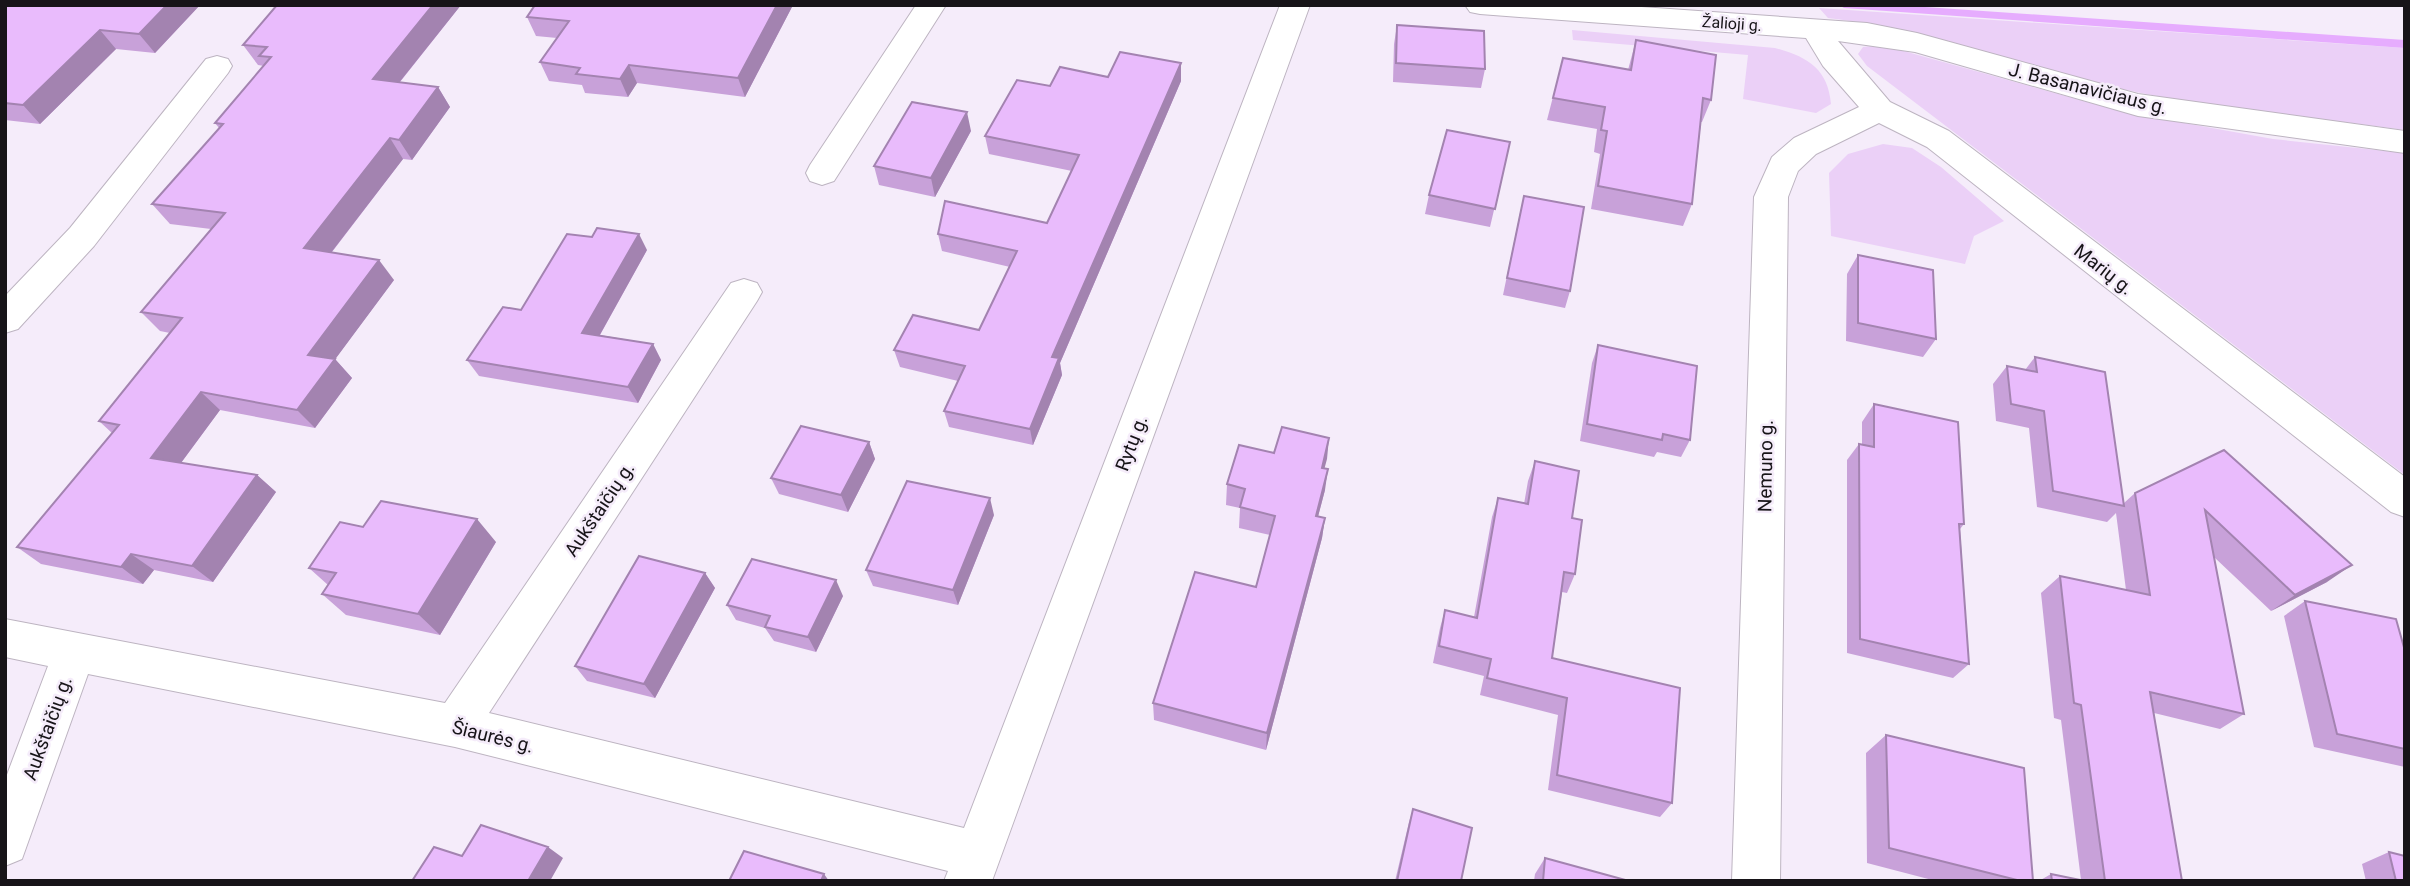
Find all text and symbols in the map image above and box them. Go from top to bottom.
street label: Žalioji g. [1701,12,1763,35]
street label: J. Basanavičiaus g. [2006,58,2170,119]
street label: Marių g. [2069,239,2138,300]
street label: Rytų g. [1110,412,1153,474]
street label: Nemuno g. [1753,420,1778,512]
street label: Aukštaičių g. [559,458,639,561]
street label: Aukštaičių g. [18,673,77,783]
street label: Šiaurės g. [450,715,536,758]

